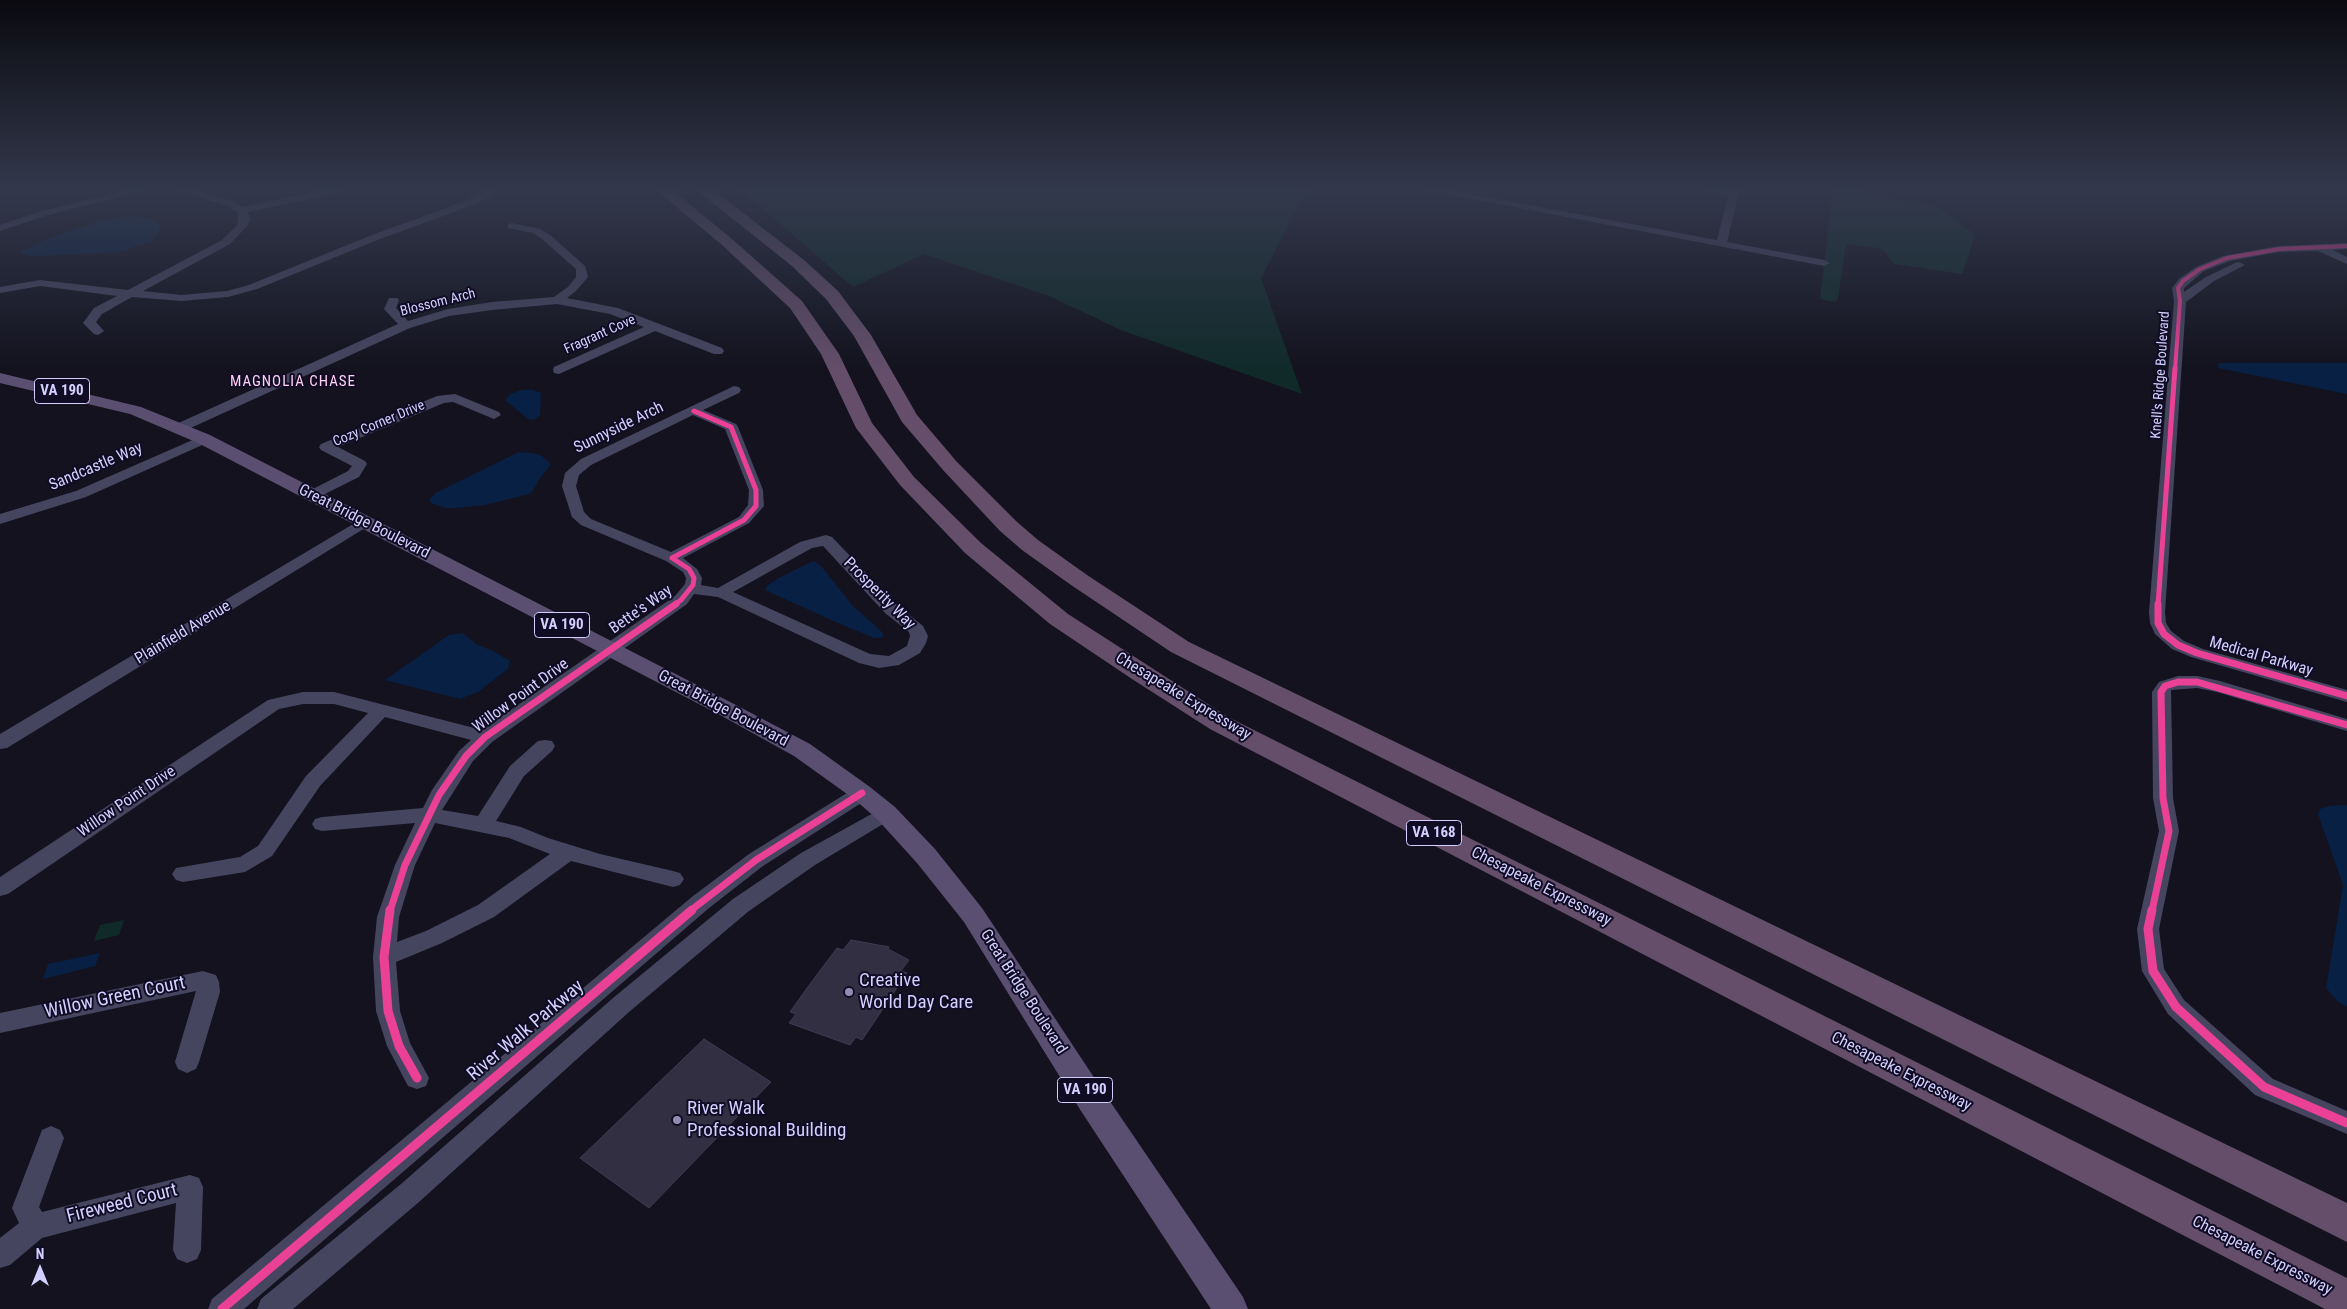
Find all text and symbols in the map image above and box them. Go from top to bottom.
street label: Blossom Arch [399,286,477,320]
street label: Knell's Ridge Boulevard [2148,311,2174,439]
street label: Fragrant Cove [562,312,638,358]
district label: MAGNOLIA CHASE [228,373,358,391]
road number: VA 190 [34,378,90,404]
street label: Cozy Corner Drive [331,397,427,451]
street label: Sunnyside Arch [571,398,667,458]
street label: Sandcastle Way [46,439,146,495]
street label: Great Bridge Boulevard [295,481,433,563]
street label: Prosperity Way [839,554,919,634]
street label: Bette's Way [606,581,676,639]
street label: Plainfield Avenue [132,597,234,669]
road number: VA 190 [534,612,590,638]
street label: Medical Parkway [2207,633,2315,681]
street label: Chesapeake Expressway [1112,649,1254,745]
street label: Willow Point Drive [469,655,573,737]
street label: Great Bridge Boulevard [655,667,791,751]
street label: Willow Point Drive [74,762,180,842]
road number: VA 168 [1406,820,1462,846]
street label: Chesapeake Expressway [1468,843,1614,931]
street label: Great Bridge Boulevard [976,926,1070,1058]
place label: Creative World Day Care [859,970,973,1014]
street label: Willow Green Court [43,972,187,1024]
street label: River Walk Parkway [463,976,589,1086]
marker: Creative World Day Care [843,986,855,998]
street label: Chesapeake Expressway [1828,1028,1974,1116]
road number: VA 190 [1058,1078,1112,1102]
place label: River Walk Professional Building [687,1098,846,1142]
marker: River Walk Professional Building [671,1114,683,1126]
street label: Fireweed Court [64,1179,180,1229]
street label: Chesapeake Expressway [2189,1212,2335,1300]
north arrow [15,1244,65,1294]
text: N [36,1246,44,1262]

